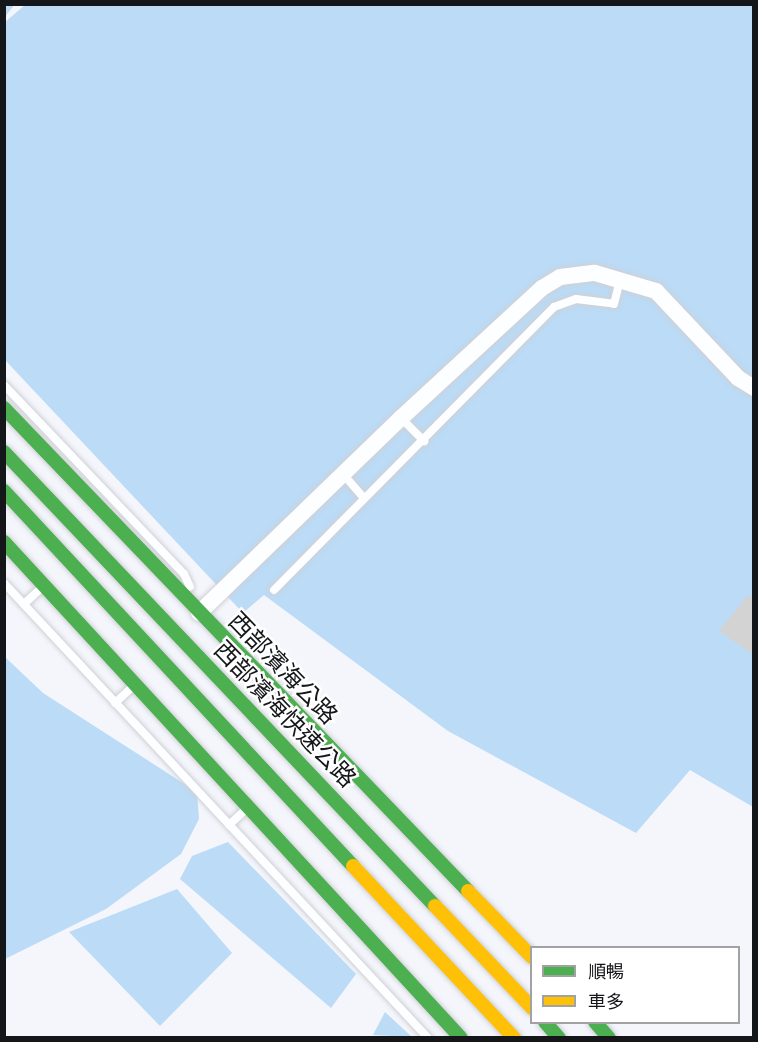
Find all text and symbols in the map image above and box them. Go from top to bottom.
street label: 西部濱海公路 [223,606,343,730]
street label: 西部濱海快速公路 [208,635,362,793]
legend [530,946,740,1024]
text: 順暢 [588,959,624,985]
text: 車多 [588,989,624,1015]

